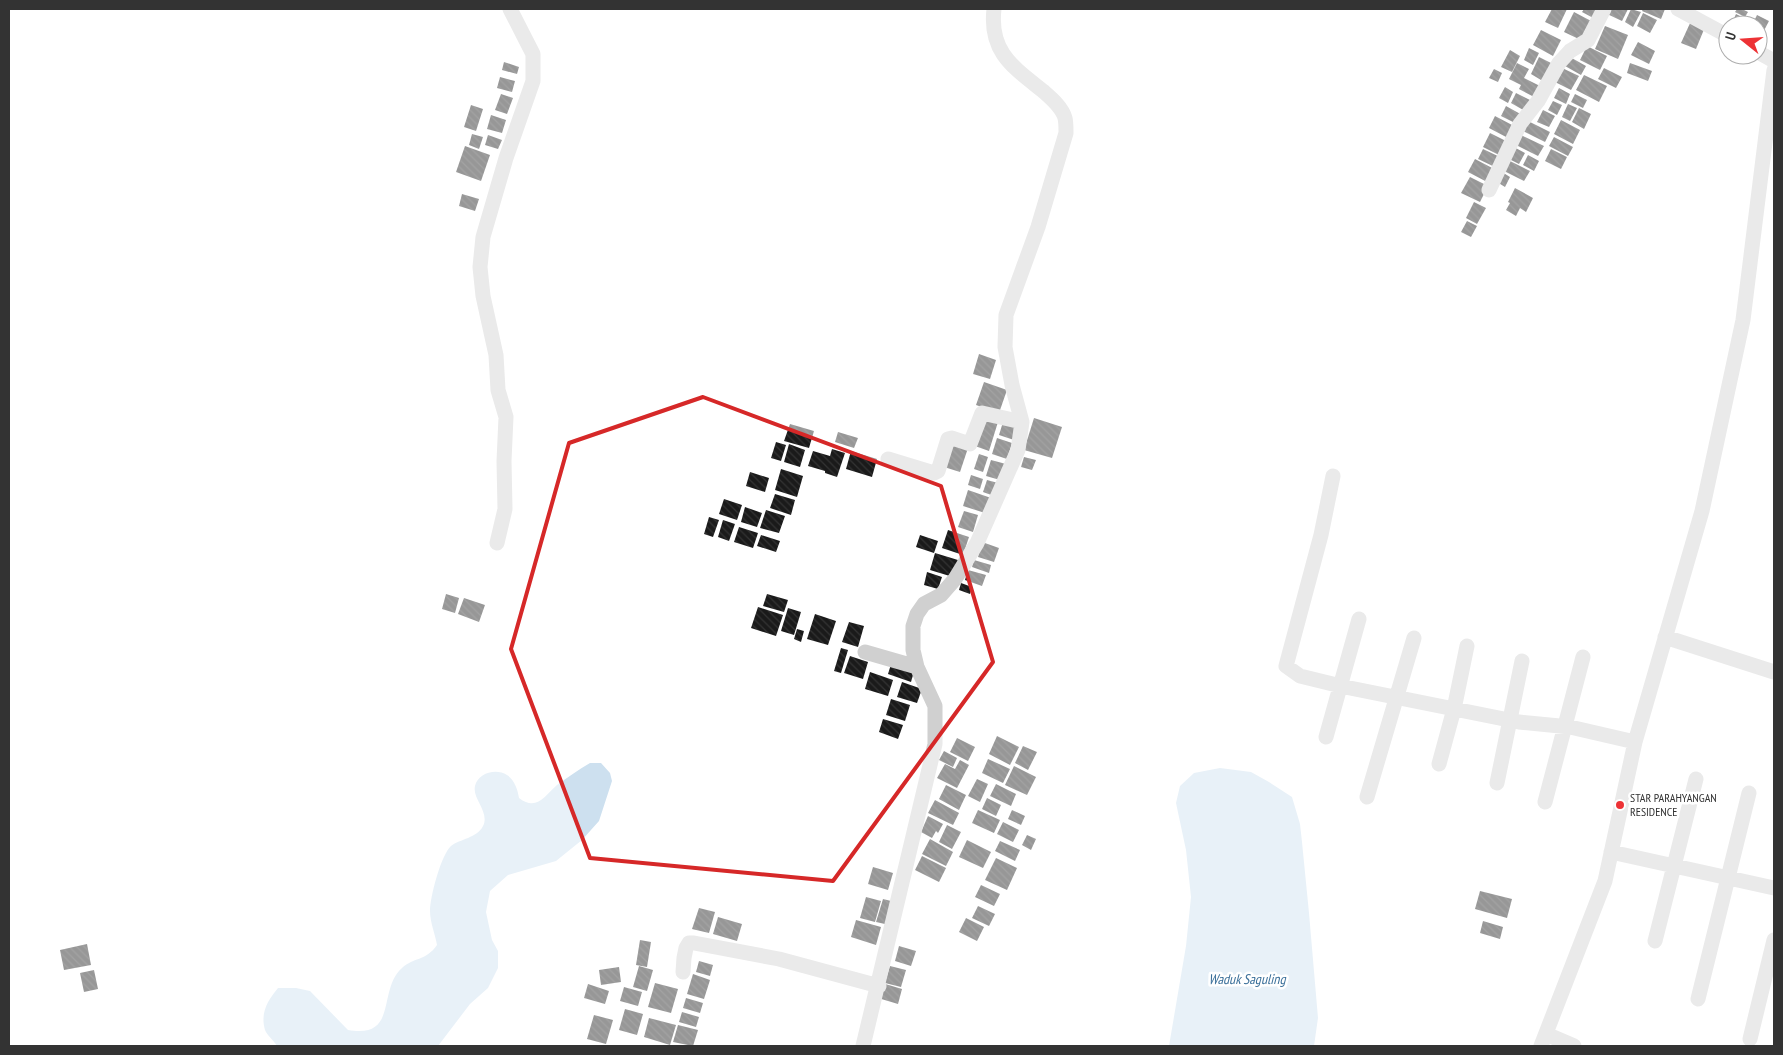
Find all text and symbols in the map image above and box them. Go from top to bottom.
north arrow [1718,15,1768,65]
text: U [1721,30,1740,42]
place label: STAR PARAHYANGAN RESIDENCE [1630,790,1717,819]
marker: STAR PARAHYANGAN RESIDENCE [1614,799,1626,811]
water label: Waduk Saguling [1209,970,1286,988]

